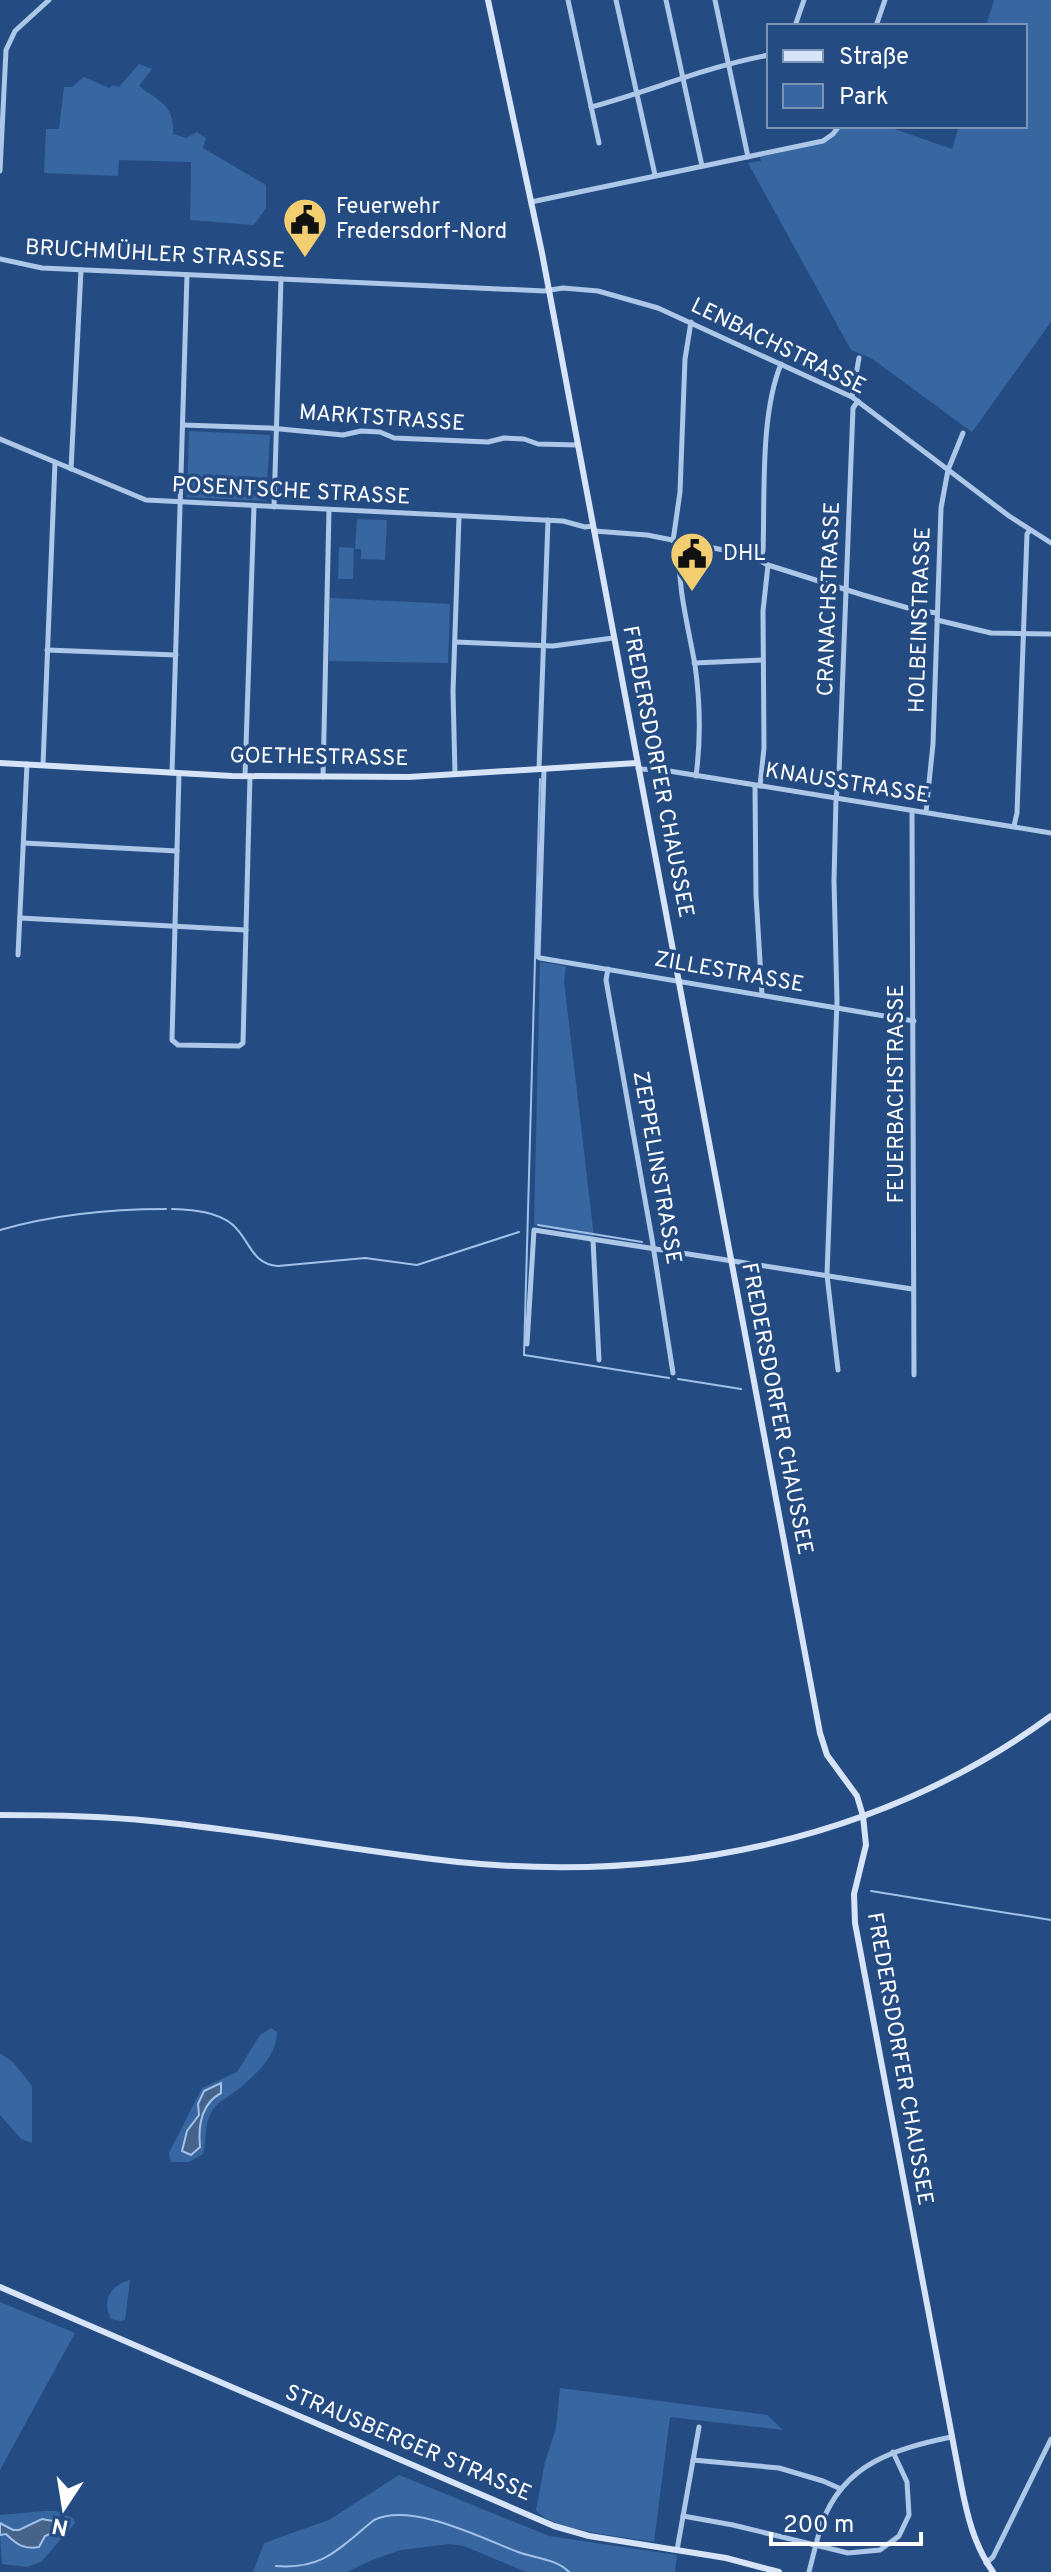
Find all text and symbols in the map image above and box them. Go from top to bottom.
legend [767,24,1027,128]
text: Straße [839,43,909,73]
text: Park [839,83,889,113]
place label: Feuerwehr Fredersdorf-Nord [336,194,507,246]
public building icon: Feuerwehr Fredersdorf-Nord [281,196,329,259]
street label: BRUCHMÜHLER STRASSE [24,233,286,275]
street label: LENBACHSTRASSE [686,293,870,401]
street label: MARKTSTRASSE [298,400,466,438]
street label: POSENTSCHE STRASSE [171,472,411,512]
street label: CRANACHSTRASSE [813,501,847,697]
street label: HOLBEINSTRASSE [904,526,938,714]
public building icon: DHL [668,530,716,593]
place label: DHL [723,541,766,568]
street label: FREDERSDORFER CHAUSSEE [615,624,699,920]
street label: GOETHESTRASSE [229,743,409,773]
street label: KNAUSSTRASSE [763,758,931,810]
street label: ZILLESTRASSE [652,947,806,999]
street label: FEUERBACHSTRASSE [884,984,911,1204]
street label: ZEPPELINSTRASSE [626,1069,686,1267]
street label: FREDERSDORFER CHAUSSEE [734,1261,818,1557]
street label: FREDERSDORFER CHAUSSEE [860,1910,938,2208]
street label: STRAUSBERGER STRASSE [281,2380,535,2508]
north arrow [24,2468,104,2548]
scale bar [771,2496,921,2546]
text: N [50,2510,71,2540]
text: 200 m [783,2511,854,2541]

